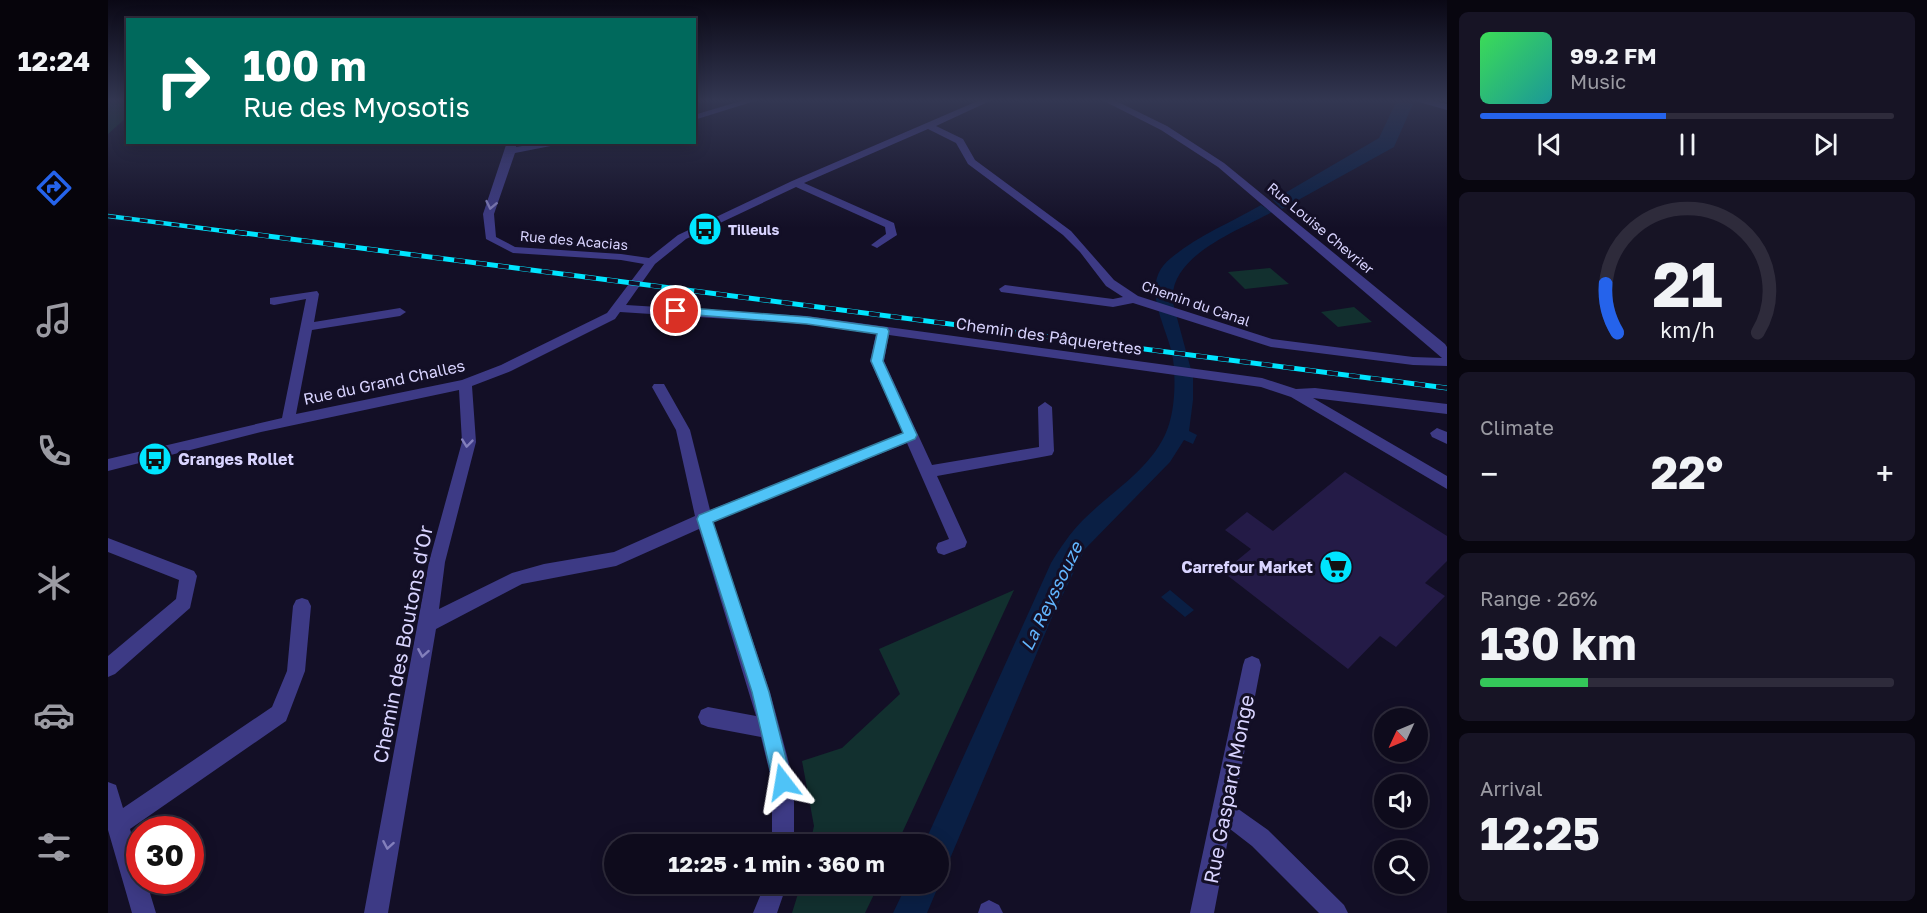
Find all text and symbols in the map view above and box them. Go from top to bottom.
text: 100 m [243,40,366,90]
icon: right [144,42,222,120]
text: 99.2 FM [1570,42,1657,69]
text: 12:24 [18,45,90,77]
text: Music [1570,69,1626,93]
text: Rue des Myosotis [243,91,470,123]
icon: previous [1533,128,1566,161]
icon: pause [1671,128,1704,161]
icon: next [1809,128,1842,161]
icon: directions [33,167,75,209]
street label: Rue Louise Chevrier [1264,179,1378,278]
one-way arrow [485,200,498,210]
bus stop icon: Tilleuls [687,211,723,247]
place label: Tilleuls [728,221,780,238]
street label: Rue des Acacias [519,227,629,253]
text: 21 [1652,246,1722,321]
street label: Chemin du Canal [1140,276,1252,330]
pin [650,285,701,336]
icon: arrive [659,294,692,327]
icon: music [33,299,75,341]
street label: Chemin des Pâquerettes [955,313,1143,359]
text: km/h [1660,318,1714,344]
street label: Rue du Grand Challes [301,355,467,409]
text: Climate [1480,415,1554,439]
icon: phone [33,430,75,472]
one-way arrow [461,438,474,447]
bus stop icon: Granges Rollet [137,441,173,477]
text: 22° [1651,445,1723,499]
place label: Granges Rollet [178,449,294,469]
text: − [1480,454,1498,493]
text: + [1876,454,1894,493]
street label: Chemin des Boutons d'Or [367,523,437,765]
water label: La Reyssouze [1015,537,1087,654]
supermarket icon: Carrefour Market [1318,549,1354,585]
place label: Carrefour Market [1181,557,1313,577]
icon: climate [33,562,75,604]
text: Range · 26% [1480,586,1597,610]
text: 130 km [1480,616,1637,670]
one-way arrow [417,648,430,658]
street label: Rue Gaspard Monge [1198,693,1258,885]
icon: car [33,694,75,736]
north arrow [1374,708,1428,762]
map controls [1374,708,1428,894]
position arrow [751,750,815,814]
button: sound [1374,774,1428,828]
text: Arrival [1480,776,1543,800]
text: 12:25 [1480,806,1600,860]
speed limit sign: 30 [126,816,204,894]
icon: filters [33,826,75,868]
one-way arrow [382,840,395,850]
button: search [1374,840,1428,894]
text: 12:25 · 1 min · 360 m [668,850,885,877]

